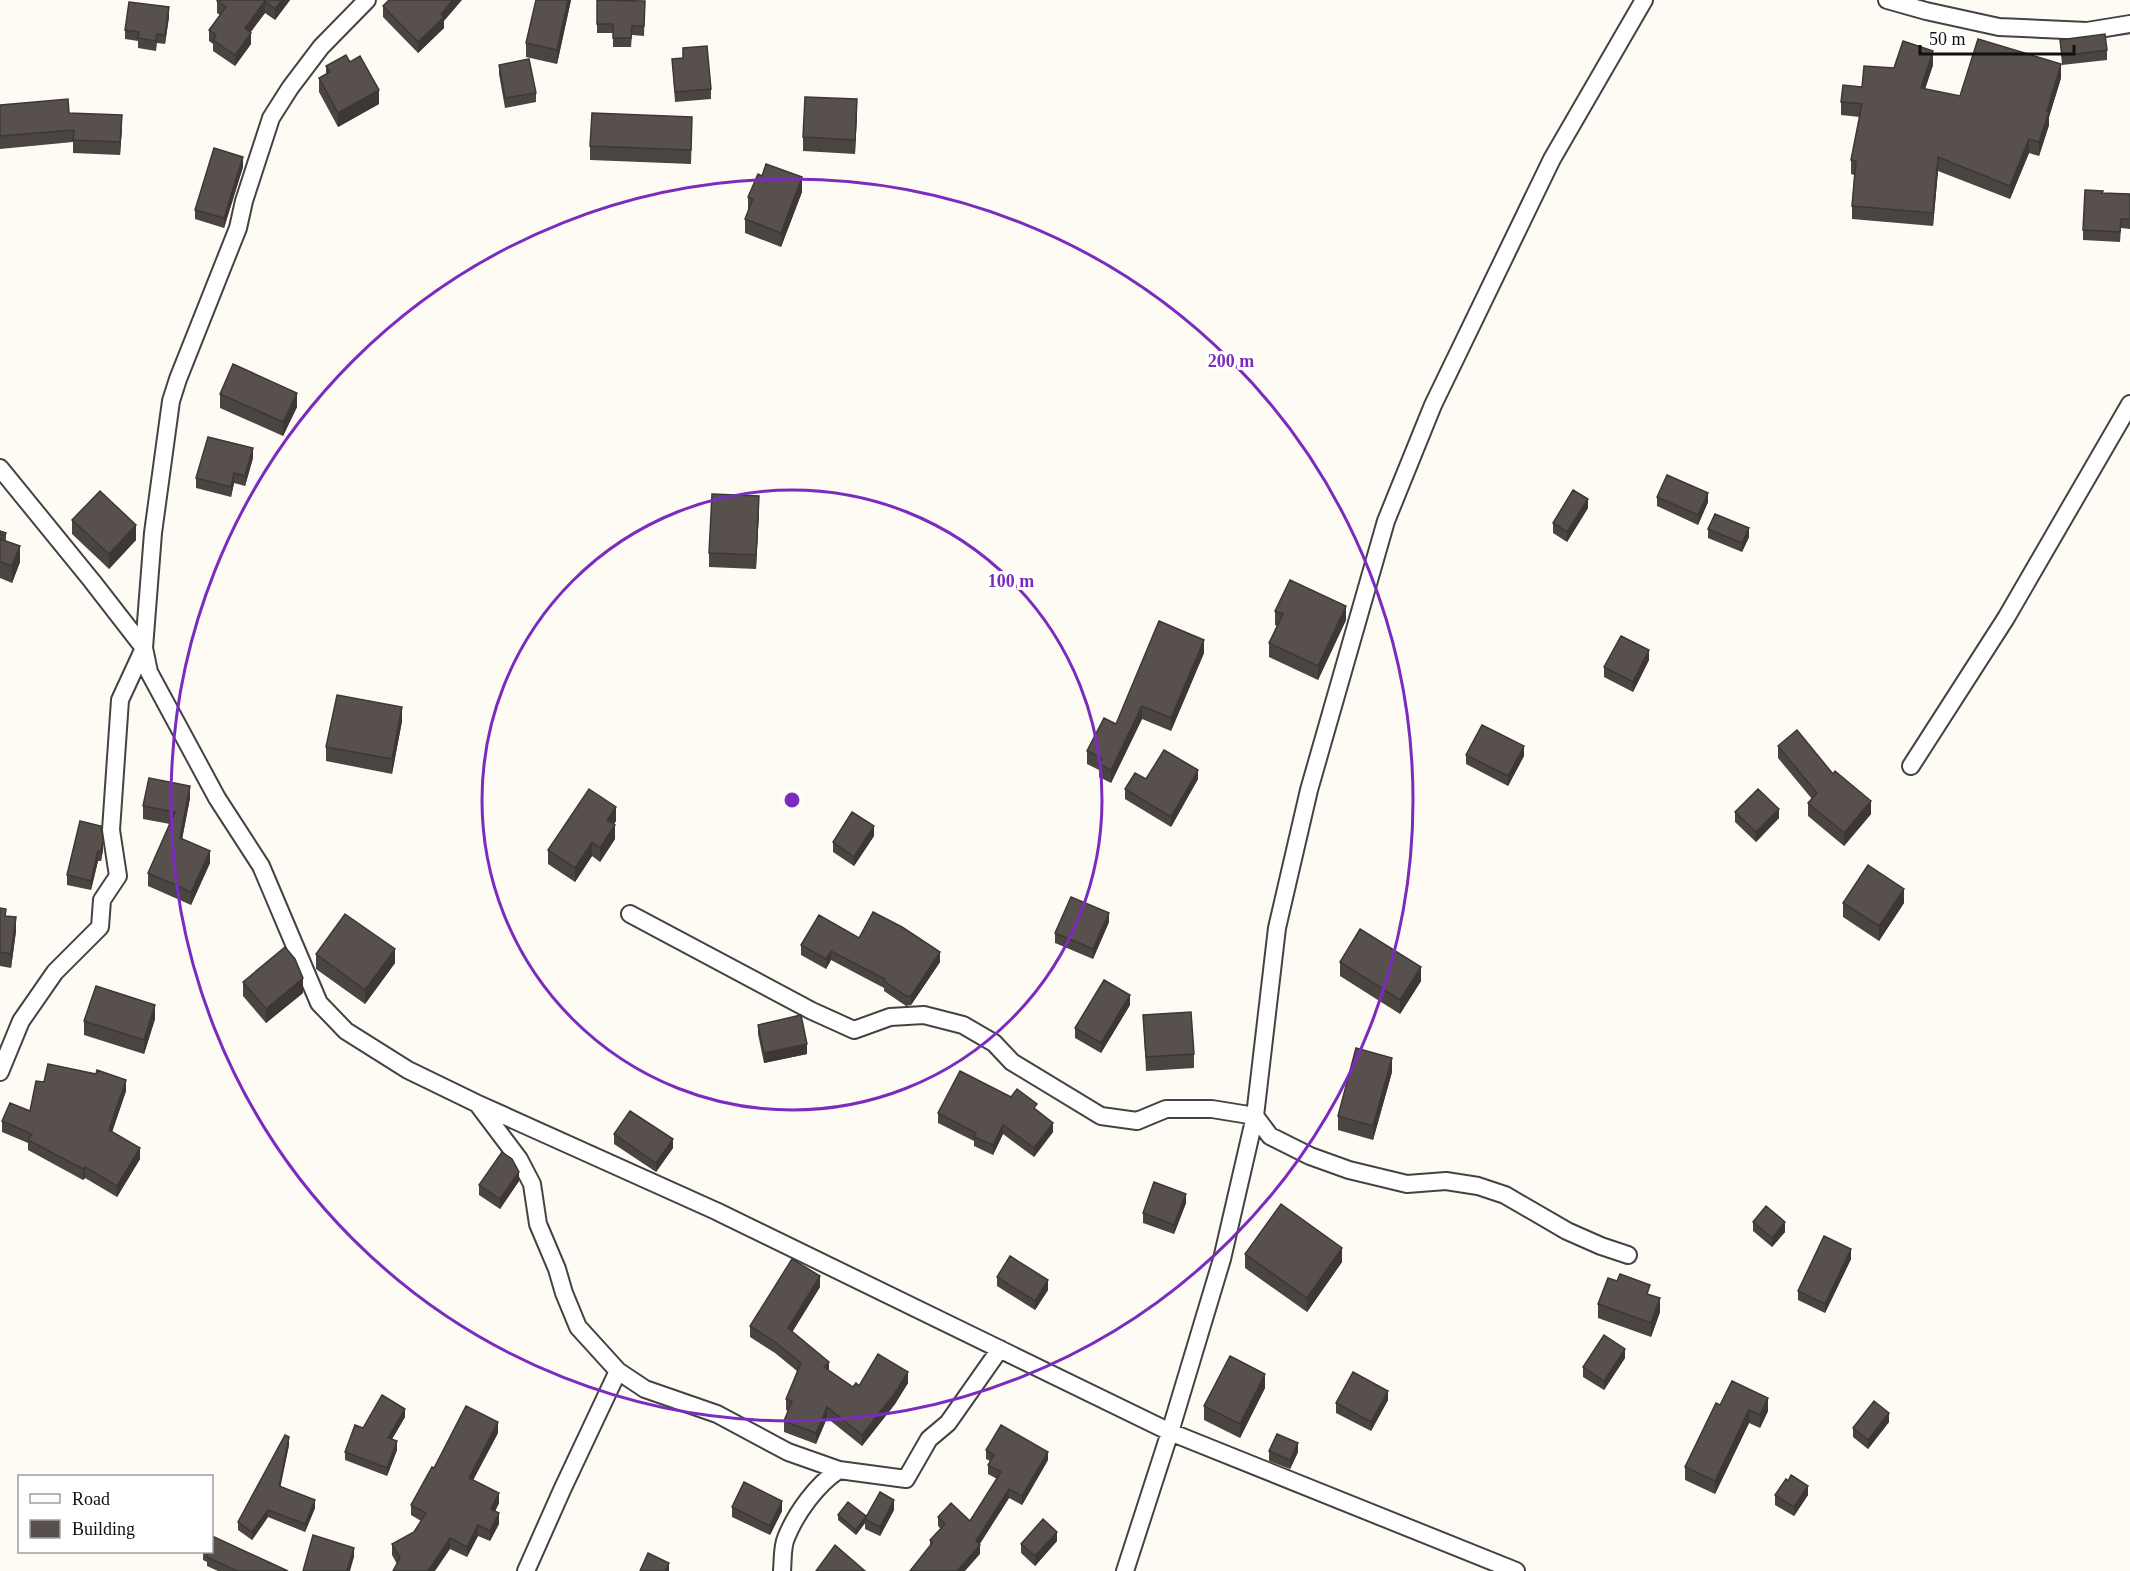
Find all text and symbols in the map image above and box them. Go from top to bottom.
scale bar [1920,18,2074,56]
text: 50 m [1929,29,1966,49]
text: 200 m [1208,351,1254,371]
text: 100 m [988,571,1034,591]
centre of rings [782,790,802,810]
legend [18,1475,213,1553]
text: Road [72,1489,110,1509]
text: Building [72,1519,135,1539]

